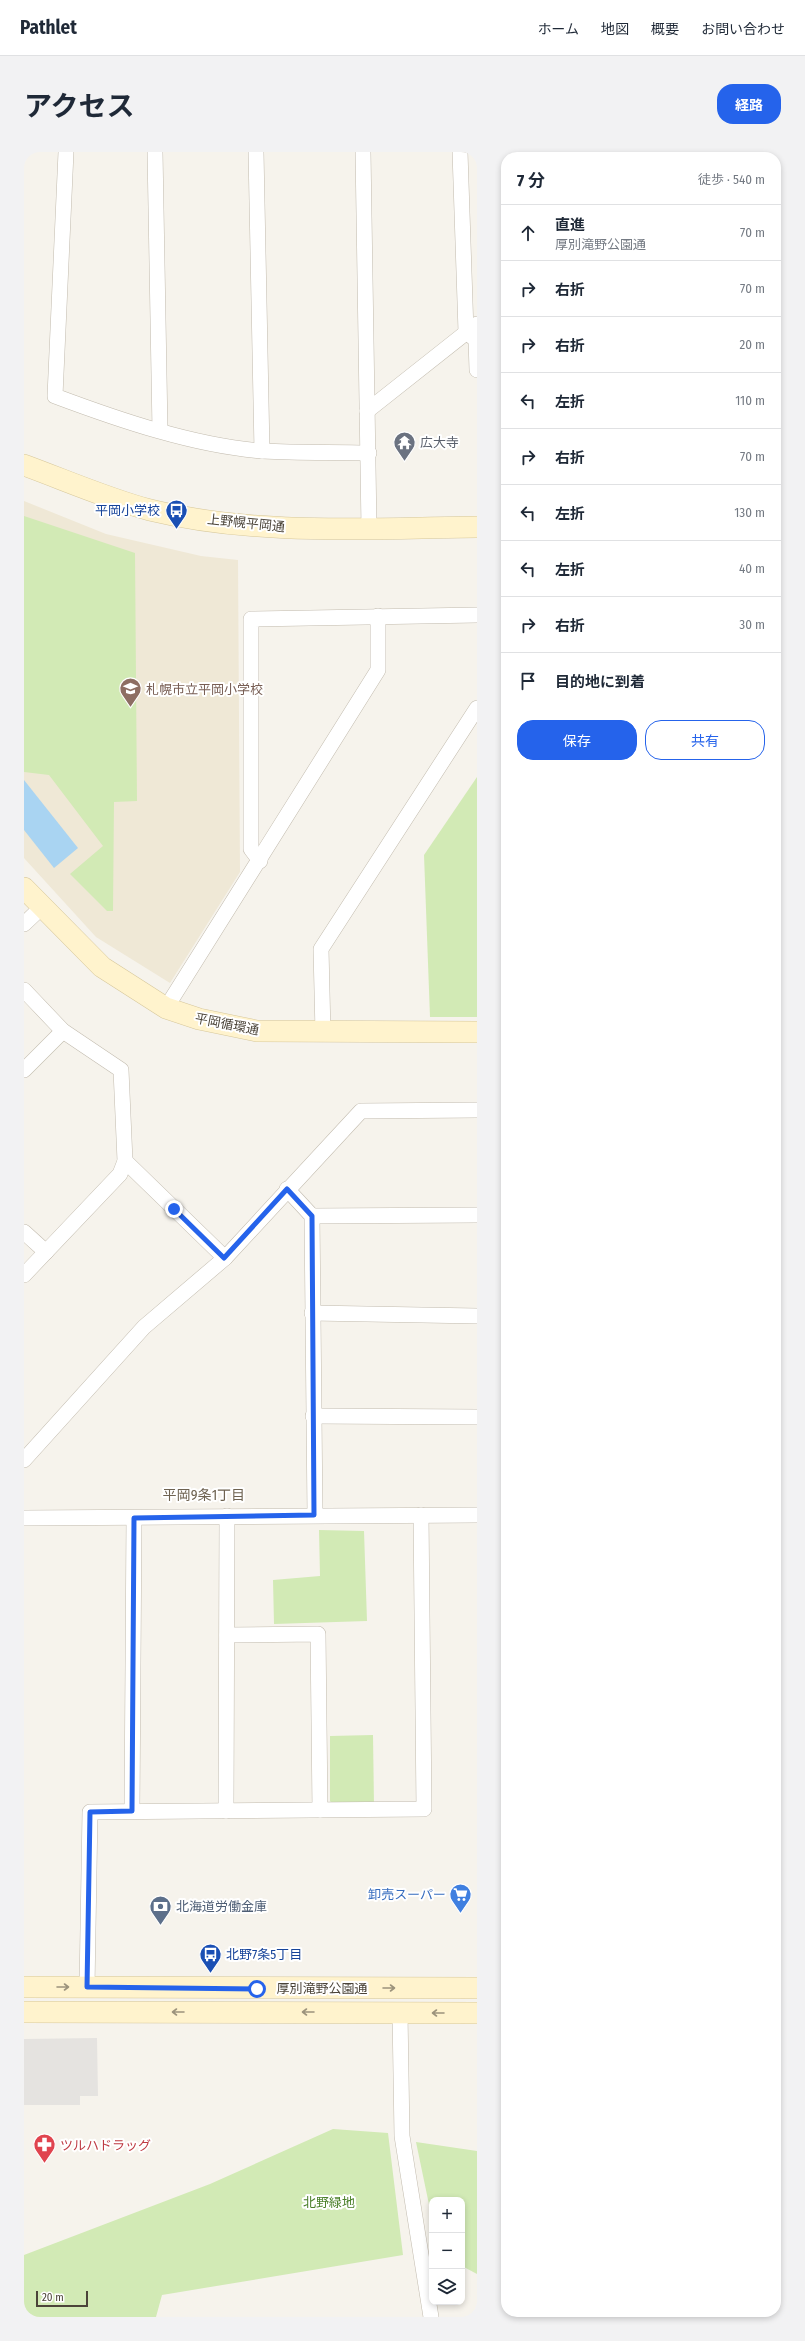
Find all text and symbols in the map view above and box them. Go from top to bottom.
text: Pathlet [20,16,77,39]
text: ホーム [537,21,579,38]
text: 地図 [601,21,629,38]
text: 概要 [651,21,679,38]
text: お問い合わせ [701,21,785,38]
button: 経路 [717,84,781,124]
text: アクセス [24,90,135,123]
text: 7 分 [517,170,545,191]
text: 徒歩 · 540 m [698,172,765,187]
text: 直進 [555,216,585,234]
icon: ahead [517,222,539,244]
text: 70 m [740,225,765,240]
text: 厚別滝野公園通 [555,237,646,252]
icon: right [517,278,539,300]
text: 右折 [555,281,585,299]
text: 70 m [740,281,765,296]
icon: right [517,334,539,356]
text: 右折 [555,337,585,355]
text: 20 m [739,337,765,352]
icon: left [517,390,539,412]
text: 左折 [555,393,585,411]
text: 110 m [735,393,765,408]
temple icon: 広大寺 [391,429,417,462]
place label: 広大寺 [420,435,459,450]
icon: right [517,446,539,468]
text: 右折 [555,449,585,467]
text: 70 m [740,449,765,464]
bus stop icon: 平岡小学校 [163,497,189,530]
icon: left [517,502,539,524]
place label: 平岡小学校 [95,503,160,518]
text: 左折 [555,505,585,523]
text: 130 m [734,505,765,520]
street label: 上野幌平岡通 [206,511,286,535]
icon: left [517,558,539,580]
text: 左折 [555,561,585,579]
text: 40 m [739,561,765,576]
icon: right [517,614,539,636]
text: 右折 [555,617,585,635]
text: 30 m [739,617,765,632]
icon: arrive [517,670,539,692]
text: 目的地に到着 [555,673,645,691]
school or university icon: 札幌市立平岡小学校 [118,676,144,709]
place label: 札幌市立平岡小学校 [146,682,263,697]
button: 保存 [517,720,637,760]
button: 共有 [645,720,765,760]
street label: 平岡循環通 [194,1010,260,1038]
route end [165,1200,183,1218]
district label: 平岡9条1丁目 [163,1487,245,1504]
supermarket icon: 卸売スーパー [448,1881,474,1914]
place label: 卸売スーパー [367,1887,446,1902]
bank icon: 北海道労働金庫 [147,1893,173,1926]
place label: 北海道労働金庫 [176,1899,267,1914]
bus stop icon: 北野7条5丁目 [197,1941,223,1974]
place label: 北野7条5丁目 [226,1947,302,1962]
route start [248,1980,266,1998]
street label: 厚別滝野公園通 [276,1981,368,1996]
one-way arrow [56,1983,69,1991]
one-way arrow [382,1984,395,1992]
one-way arrow [172,2008,185,2016]
one-way arrow [302,2008,315,2016]
one-way arrow [432,2009,445,2017]
pharmacy icon: ツルハドラッグ [32,2132,58,2165]
place label: ツルハドラッグ [60,2138,151,2153]
park label: 北野緑地 [303,2195,355,2210]
map controls [429,2197,465,2305]
button: + [429,2197,465,2233]
button: − [429,2233,465,2269]
button: layers [429,2269,465,2305]
scale bar [36,2289,88,2308]
text: 20 m [42,2291,64,2304]

